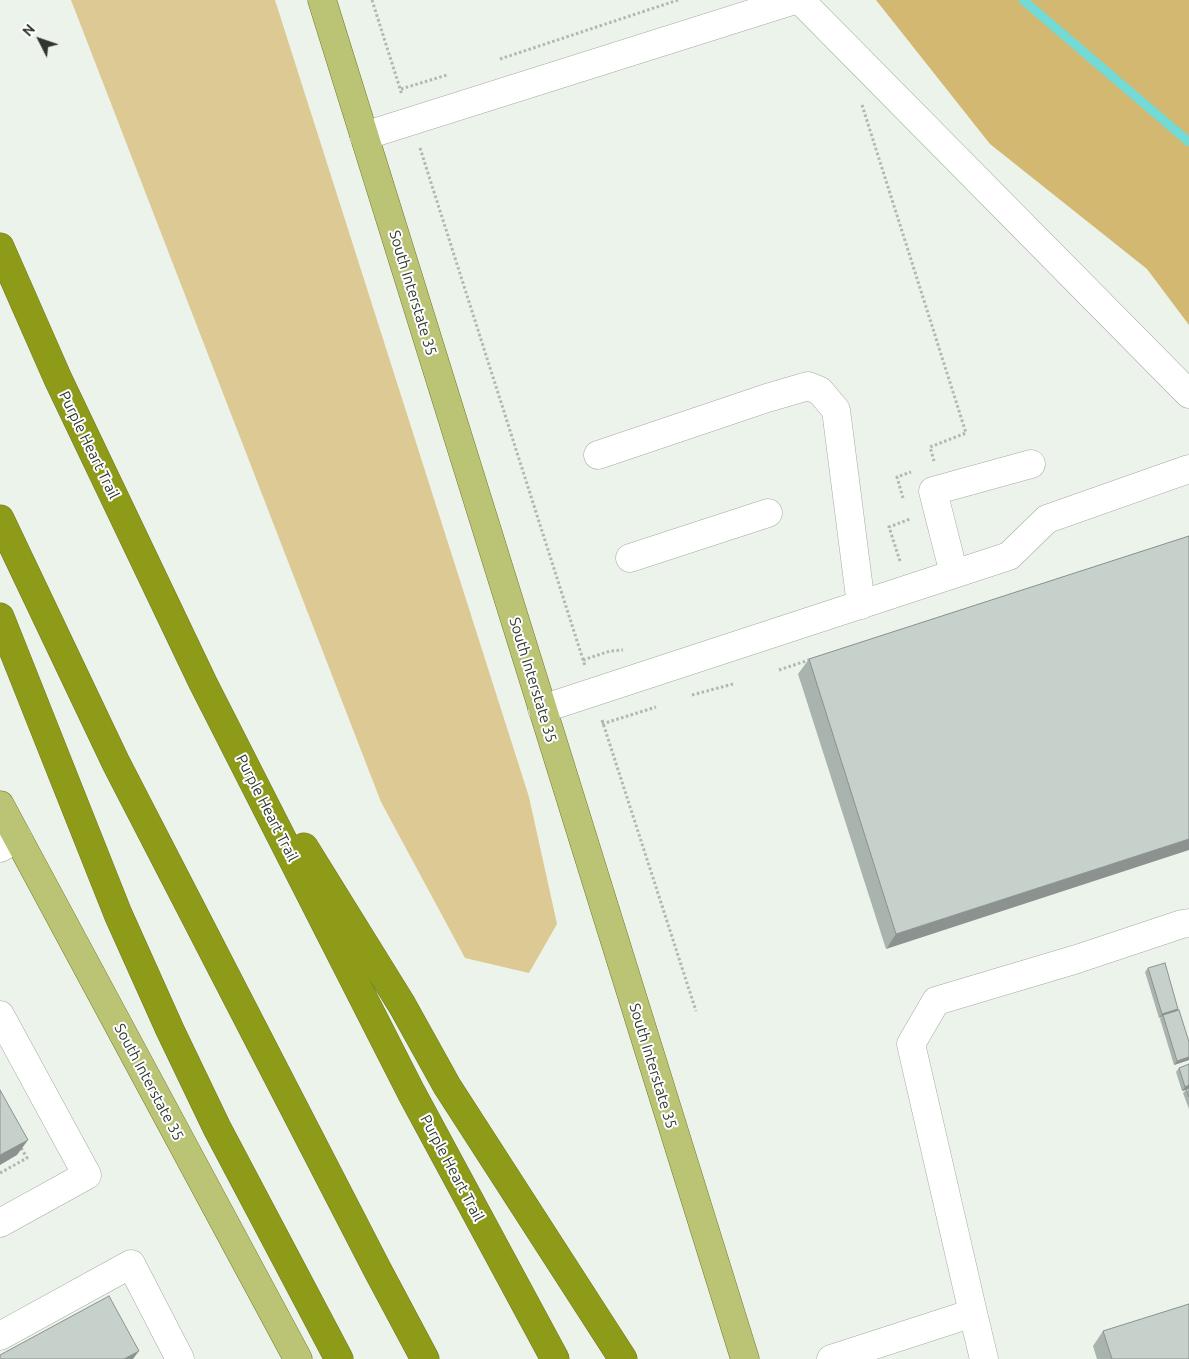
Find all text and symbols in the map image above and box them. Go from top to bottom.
north arrow [15,15,65,65]
text: N [19,21,38,39]
street label: South Interstate 35 [385,228,441,358]
street label: Purple Heart Trail [55,388,123,502]
street label: South Interstate 35 [505,615,561,745]
street label: Purple Heart Trail [232,751,302,865]
street label: South Interstate 35 [625,1001,681,1131]
street label: South Interstate 35 [111,1020,187,1144]
street label: Purple Heart Trail [416,1112,488,1224]

